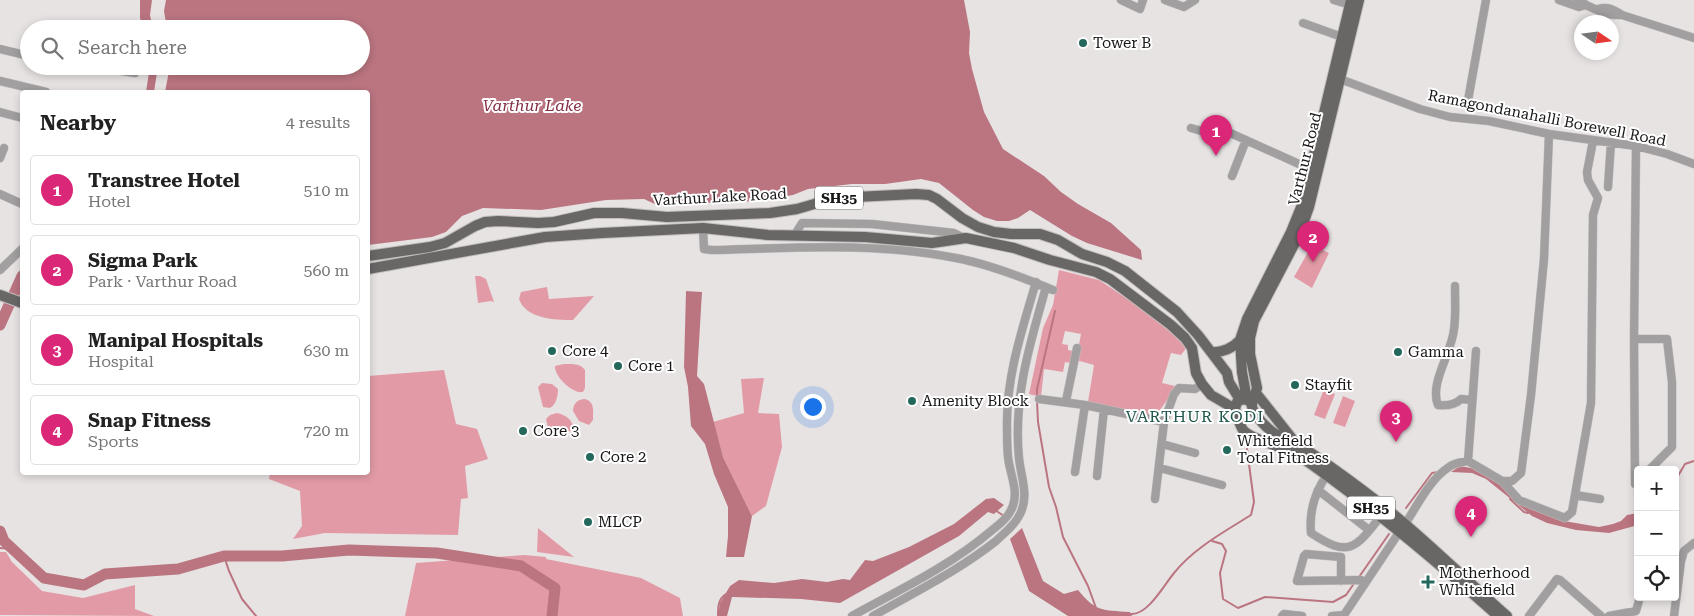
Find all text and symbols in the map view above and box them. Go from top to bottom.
north arrow [1574,15,1619,60]
search box [20,20,370,75]
icon: search [38,34,66,62]
place label: Tower B [1093,34,1151,52]
text: Search here [78,36,187,59]
marker: Tower B [1077,37,1089,49]
street label: Ramagondanahalli Borewell Road [1427,86,1668,150]
water label: Varthur Lake [483,96,581,115]
street label: Varthur Road [1285,110,1325,207]
text: Nearby [40,111,116,135]
text: 4 results [286,113,350,132]
pin: 1 [1200,115,1232,156]
text: Transtree Hotel [88,169,240,192]
text: 1 [53,181,61,200]
text: 510 m [303,181,349,200]
street label: Varthur Lake Road [653,184,788,209]
road number: SH35 [815,187,863,210]
text: Hotel [88,192,130,211]
pin: 2 [1297,221,1329,262]
text: Sigma Park [88,249,198,272]
text: 2 [53,261,61,280]
text: 560 m [303,261,349,280]
text: Park · Varthur Road [88,272,237,291]
text: Manipal Hospitals [88,329,263,352]
text: 3 [53,341,61,360]
text: 630 m [303,341,349,360]
place label: Core 4 [562,342,609,360]
place label: Gamma [1408,343,1464,361]
marker: Core 4 [546,345,558,357]
marker: Gamma [1392,346,1404,358]
text: Hospital [88,352,154,371]
place label: Core 1 [628,357,675,375]
marker: Core 1 [612,360,624,372]
place label: Stayfit [1305,376,1353,394]
marker: Stayfit [1289,379,1301,391]
place label: Amenity Block [922,392,1030,410]
your location [800,394,826,420]
marker: Amenity Block [906,395,918,407]
pin: 3 [1380,401,1412,442]
district label: VARTHUR KODI [1126,407,1264,426]
text: Snap Fitness [88,409,211,432]
text: 4 [53,421,61,440]
text: 720 m [303,421,349,440]
place label: Core 3 [533,422,580,440]
marker: Core 3 [517,425,529,437]
text: Sports [88,432,139,451]
place label: Whitefield Total Fitness [1237,432,1329,467]
marker: Whitefield Total Fitness [1221,444,1233,456]
place label: Core 2 [600,448,647,466]
marker: Core 2 [584,451,596,463]
map controls [1634,466,1679,601]
button: + [1634,466,1679,511]
road number: SH35 [1347,496,1395,520]
pin: 4 [1455,496,1487,537]
button: − [1634,511,1679,556]
place label: MLCP [598,513,642,531]
marker: MLCP [582,516,594,528]
button: locate [1634,556,1679,601]
place label: Motherhood Whitefield [1439,564,1530,599]
marker: Motherhood Whitefield [1421,575,1435,589]

